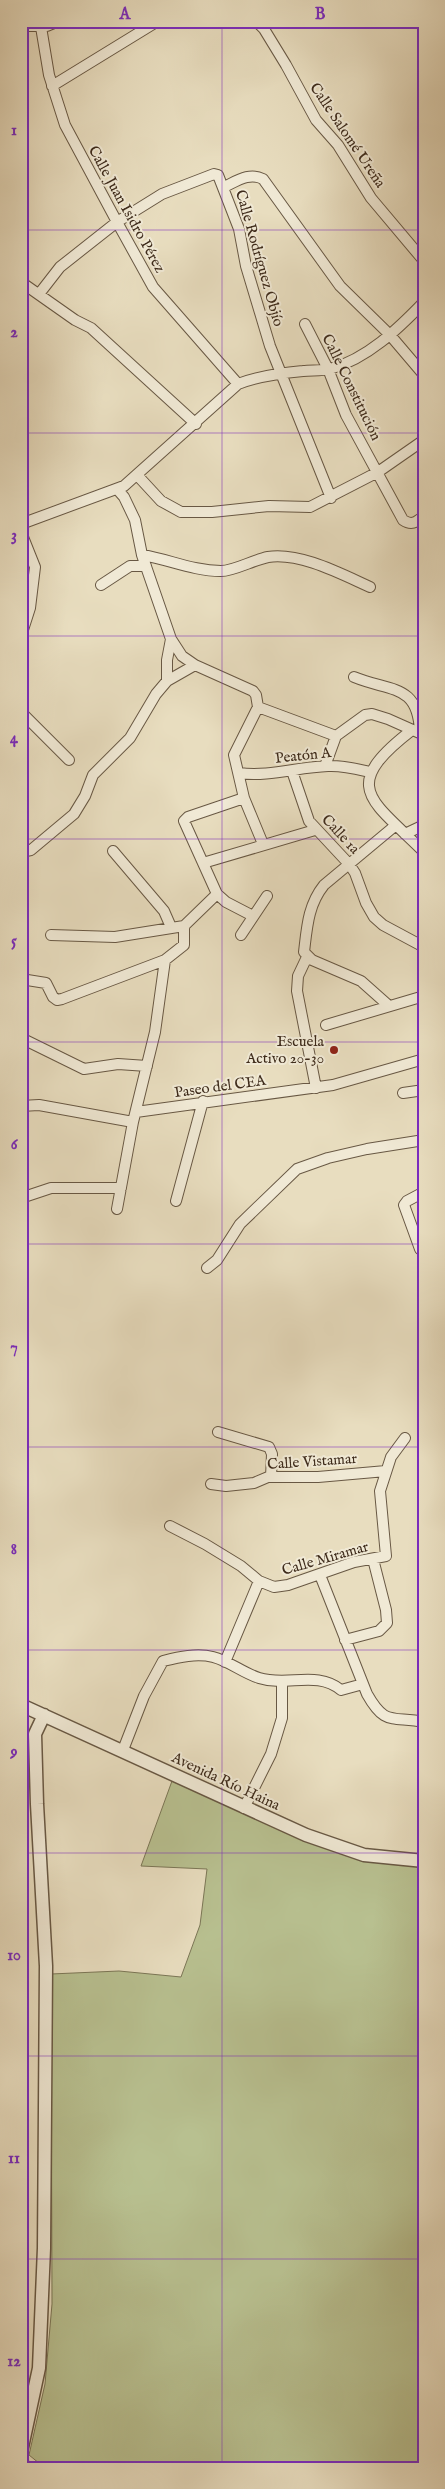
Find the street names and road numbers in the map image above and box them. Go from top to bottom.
street label: Calle Salomé Ureña [305,79,390,192]
street label: Calle Juan Isidro Pérez [84,143,169,276]
street label: Calle Rodríguez Objío [231,188,288,329]
street label: Calle Constitución [318,331,386,444]
street label: Peatón A [274,743,333,768]
street label: Calle 1a [317,810,364,859]
street label: Paseo del CEA [173,1071,268,1102]
street label: Calle Vistamar [267,1449,358,1474]
street label: Calle Miramar [280,1537,371,1580]
street label: Avenida Río Haina [168,1748,283,1815]

